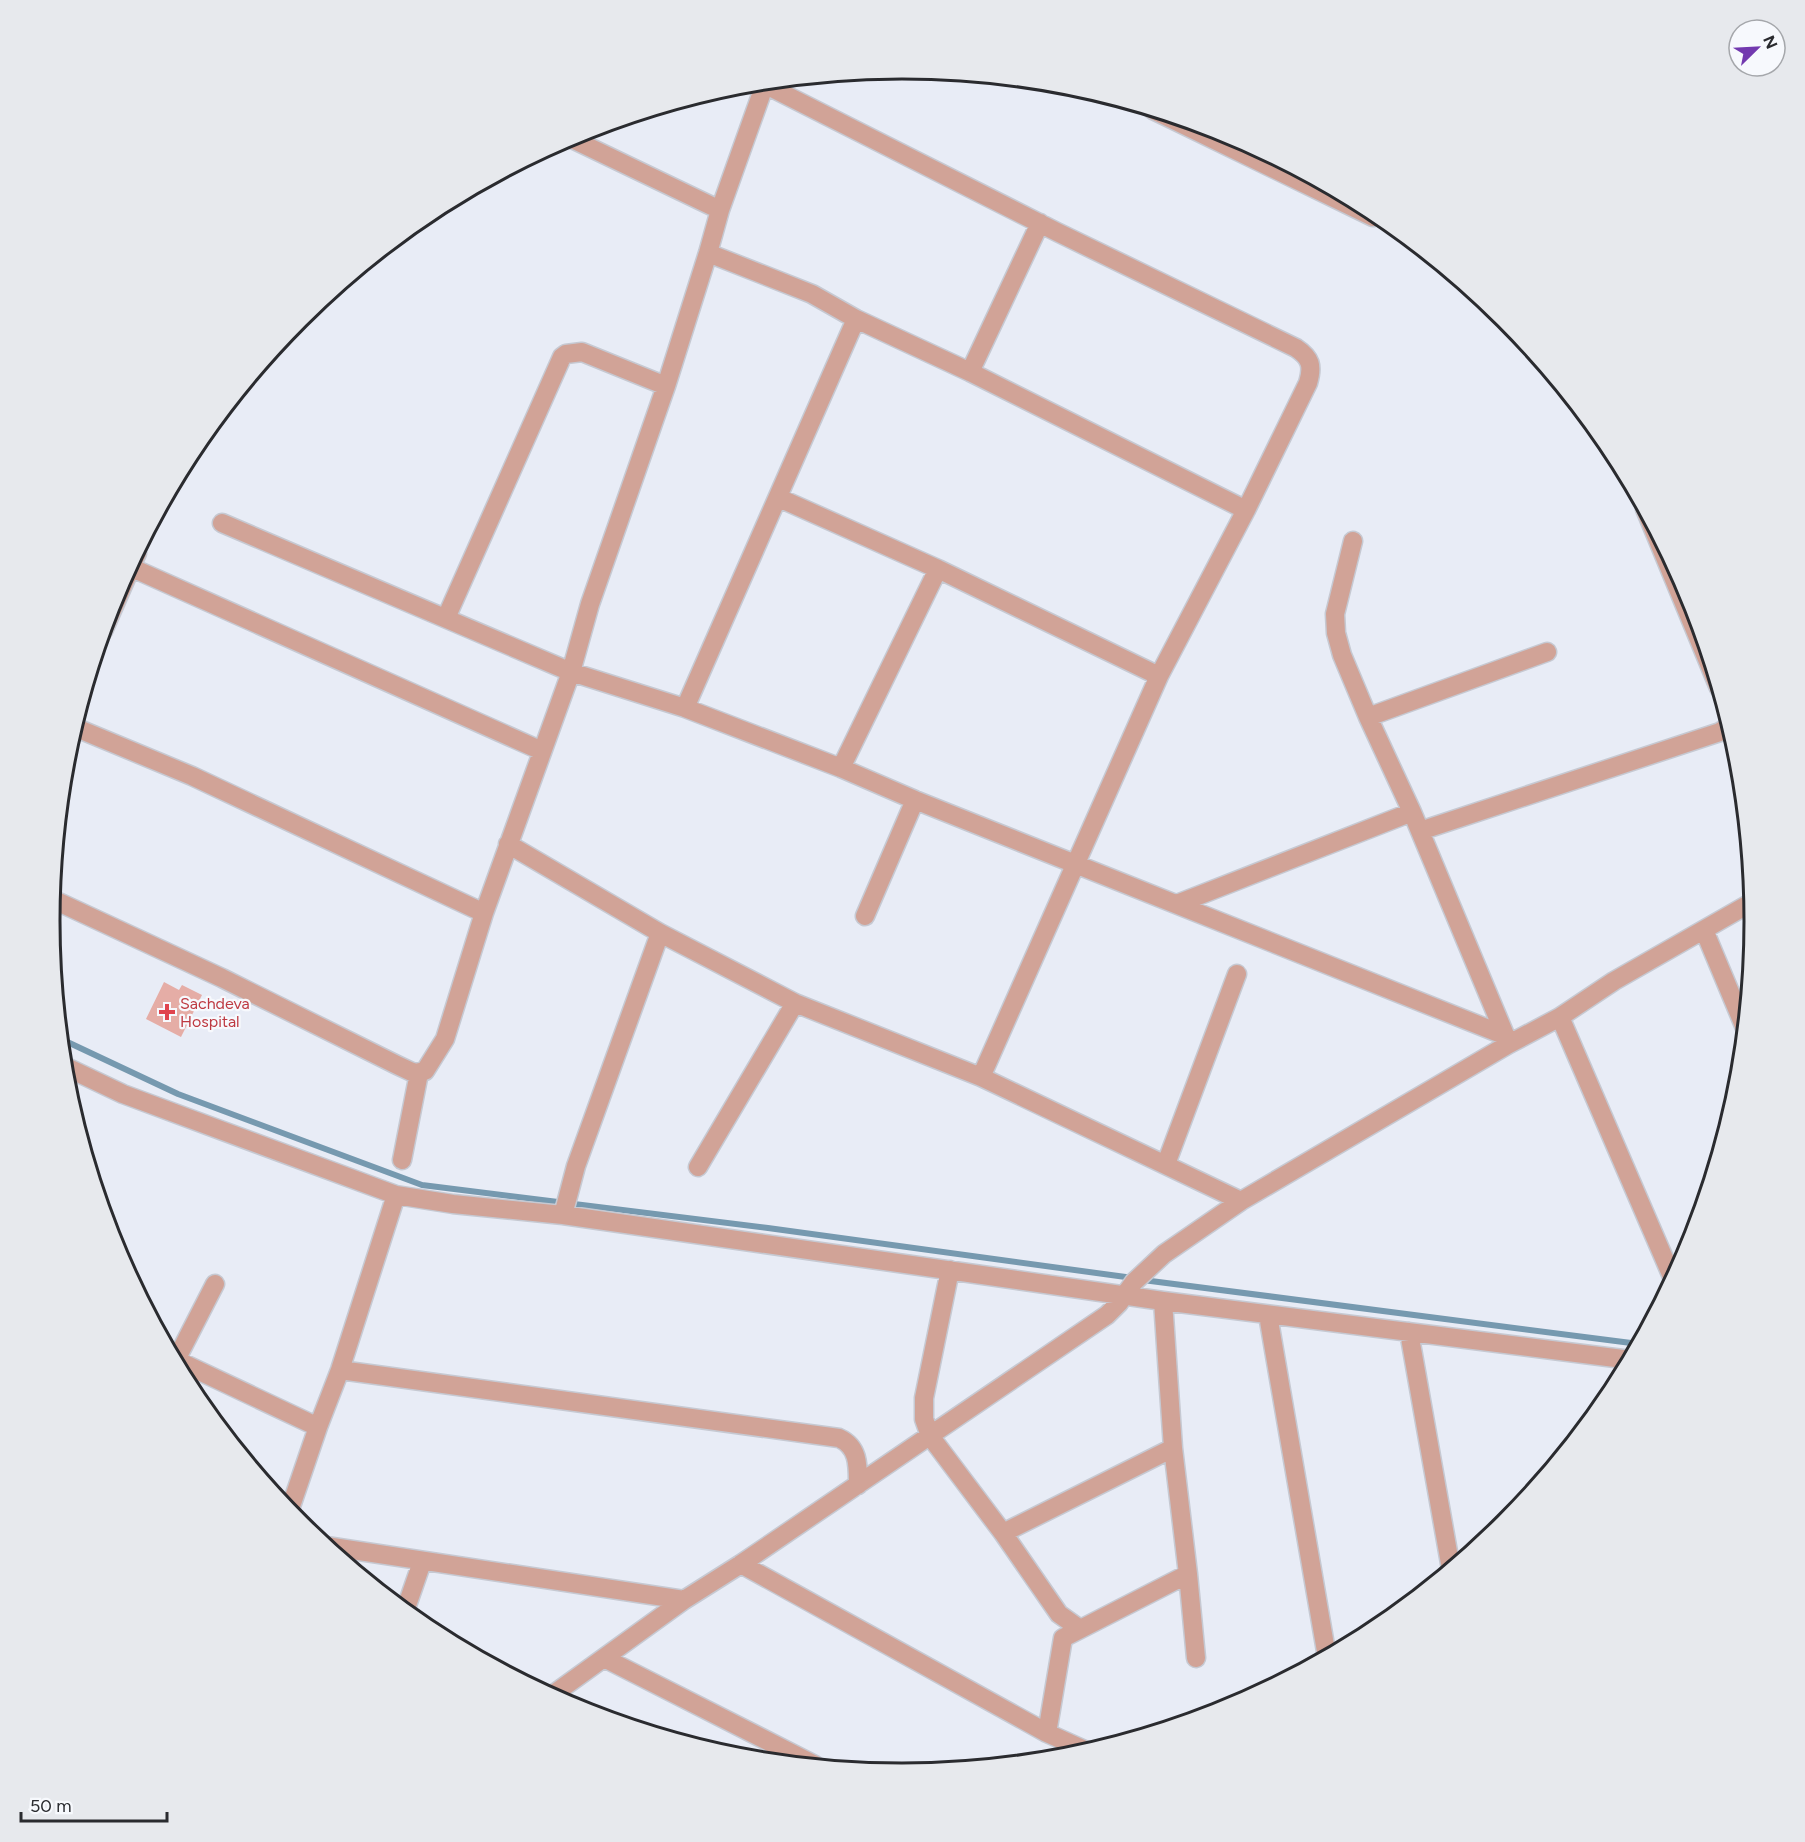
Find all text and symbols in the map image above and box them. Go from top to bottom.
north arrow [1727,18,1787,78]
text: N [1759,33,1781,52]
place label: Sachdeva Hospital [180,994,250,1031]
marker: Sachdeva Hospital [158,1003,176,1021]
scale bar [21,1785,166,1823]
text: 50 m [30,1795,72,1817]

